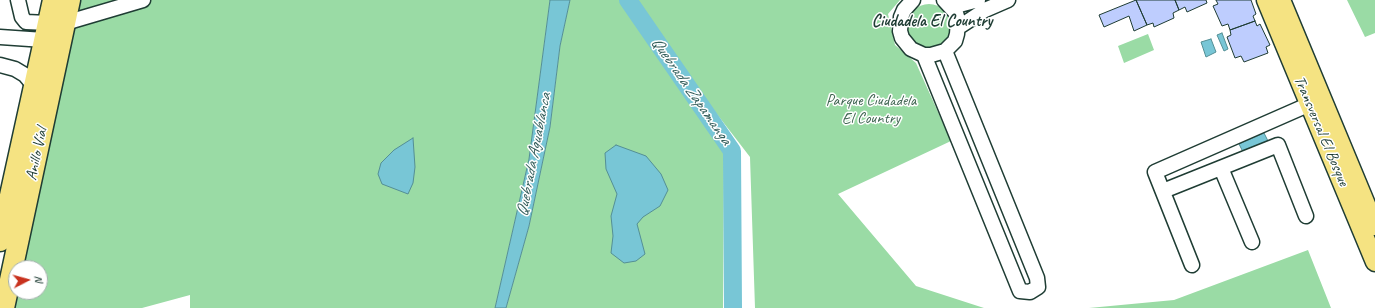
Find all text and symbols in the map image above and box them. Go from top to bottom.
district label: Ciudadela El Country [872,12,992,32]
water label: Quebrada Zapamanga [646,33,736,149]
street label: Transversal El Bosque [1289,73,1353,189]
park label: Parque Ciudadela El Country [826,91,916,129]
water label: Quebrada Aguablanca [512,92,556,218]
street label: Anillo Víal [22,126,52,182]
north arrow [8,260,48,300]
text: N [32,275,46,283]

